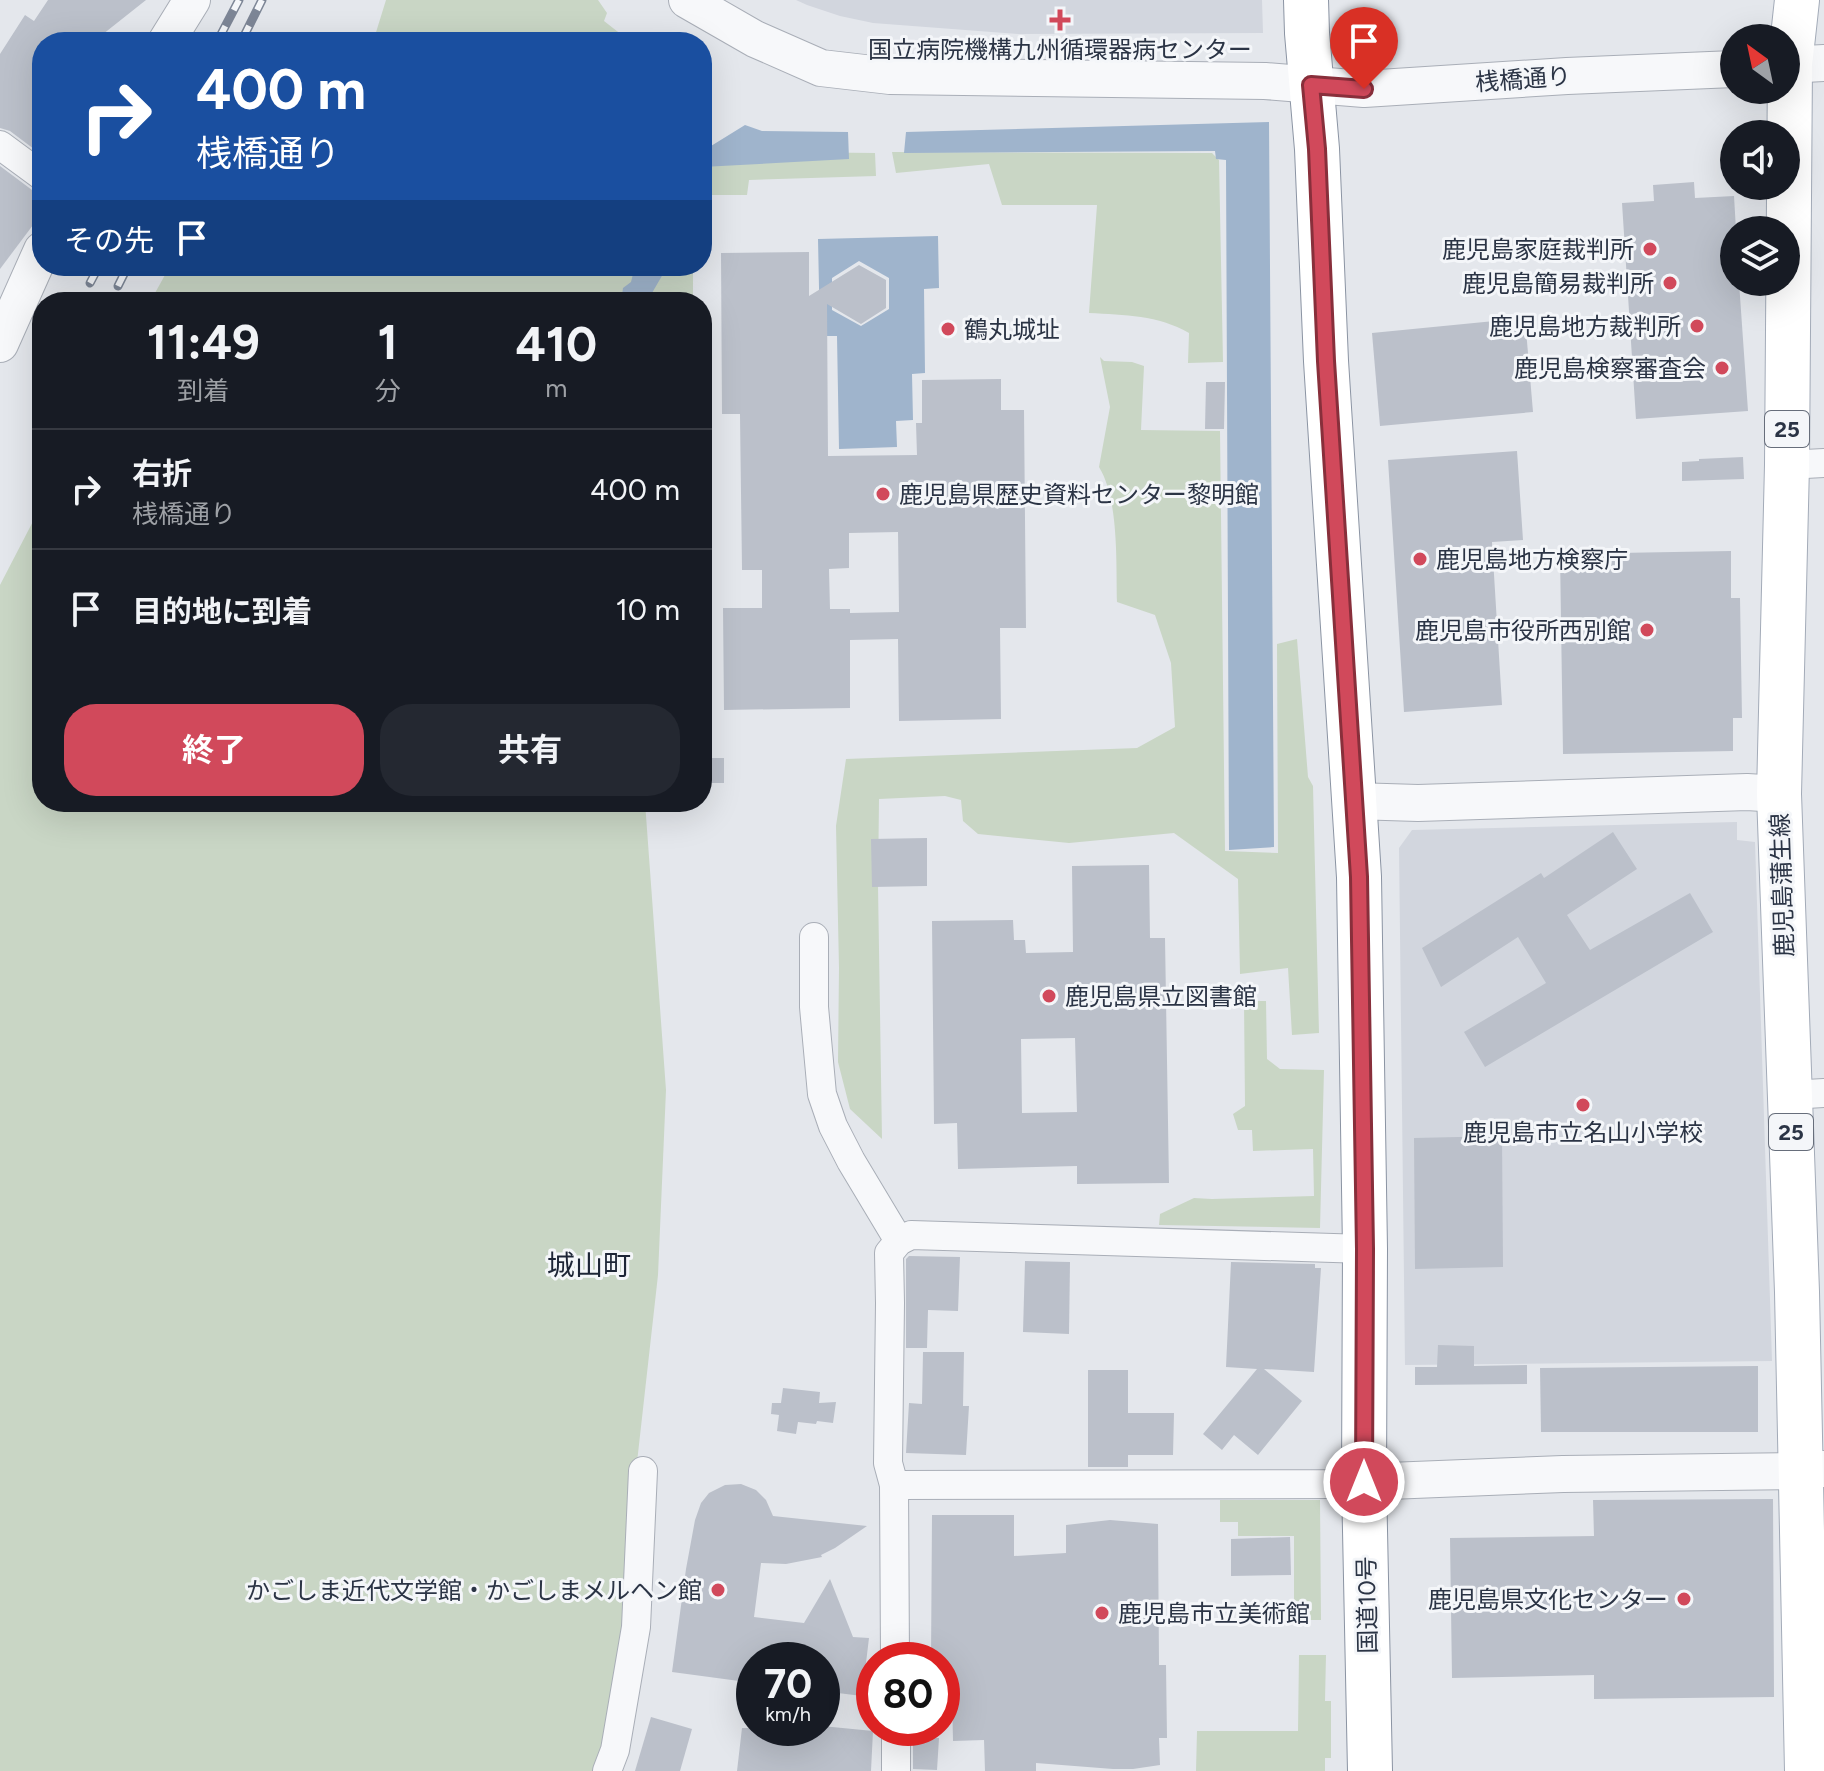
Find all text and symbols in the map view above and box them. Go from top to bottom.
pin [1330,7,1398,89]
marker: 国立病院機構九州循環器病センター [1049,9,1071,31]
icon: arrive [1342,19,1386,63]
north arrow [1720,24,1800,104]
map controls [1720,24,1800,296]
place label: 国立病院機構九州循環器病センター [868,35,1252,64]
text: 400 m [196,56,366,123]
street label: 桟橋通り [1474,61,1572,97]
icon: right [64,64,168,168]
button: sound [1720,120,1800,200]
text: 桟橋通り [196,132,340,175]
icon: arrive [170,216,214,260]
button: layers [1720,216,1800,296]
text: その先 [64,222,154,259]
place label: 鹿児島家庭裁判所 [1442,235,1634,264]
marker: 鹿児島家庭裁判所 [1641,240,1659,258]
place label: 鹿児島簡易裁判所 [1462,269,1654,298]
marker: 鹿児島簡易裁判所 [1661,274,1679,292]
place label: 鹿児島地方裁判所 [1489,312,1681,341]
text: 11:49 [147,313,260,371]
text: 1 [378,313,398,371]
text: 410 [515,315,597,373]
place label: 鶴丸城址 [964,315,1060,344]
marker: 鹿児島地方裁判所 [1688,317,1706,335]
marker: 鶴丸城址 [939,320,957,338]
place label: 鹿児島検察審査会 [1514,354,1706,383]
marker: 鹿児島検察審査会 [1713,359,1731,377]
text: m [545,372,567,404]
text: 到着 [177,375,229,407]
text: 分 [375,375,401,407]
road number: 25 [1765,411,1809,447]
text: 右折 [132,455,192,492]
icon: right [64,467,108,511]
text: 400 m [590,471,680,508]
place label: 鹿児島県歴史資料センター黎明館 [899,480,1259,509]
marker: 鹿児島県歴史資料センター黎明館 [874,485,892,503]
text: 桟橋通り [132,498,236,530]
place label: 鹿児島地方検察庁 [1436,545,1628,574]
marker: 鹿児島地方検察庁 [1411,550,1429,568]
icon: arrive [64,587,108,631]
text: 10 m [615,591,680,628]
text: 目的地に到着 [132,593,312,630]
place label: 鹿児島市役所西別館 [1415,616,1631,645]
marker: 鹿児島市役所西別館 [1638,621,1656,639]
button: 終了 [64,704,364,796]
button: 共有 [380,704,680,796]
street label: 鹿児島蒲生線 [1765,813,1799,957]
place label: 鹿児島県立図書館 [1065,982,1257,1011]
marker: 鹿児島県立図書館 [1040,987,1058,1005]
marker: 鹿児島市立名山小学校 [1574,1096,1592,1114]
road number: 25 [1769,1114,1813,1150]
place label: 鹿児島市立名山小学校 [1463,1118,1703,1147]
district label: 城山町 [547,1248,631,1282]
position arrow [1322,1440,1406,1524]
street label: 国道10号 [1352,1556,1382,1654]
place label: かごしま近代文学館・かごしまメルヘン館 [246,1576,702,1605]
marker: かごしま近代文学館・かごしまメルヘン館 [709,1581,727,1599]
place label: 鹿児島県文化センター [1428,1585,1668,1614]
marker: 鹿児島県文化センター [1675,1590,1693,1608]
place label: 鹿児島市立美術館 [1118,1599,1310,1628]
marker: 鹿児島市立美術館 [1093,1604,1111,1622]
speed limit sign: 80 [856,1642,960,1746]
text: 70 [764,1660,812,1708]
text: km/h [765,1702,811,1726]

